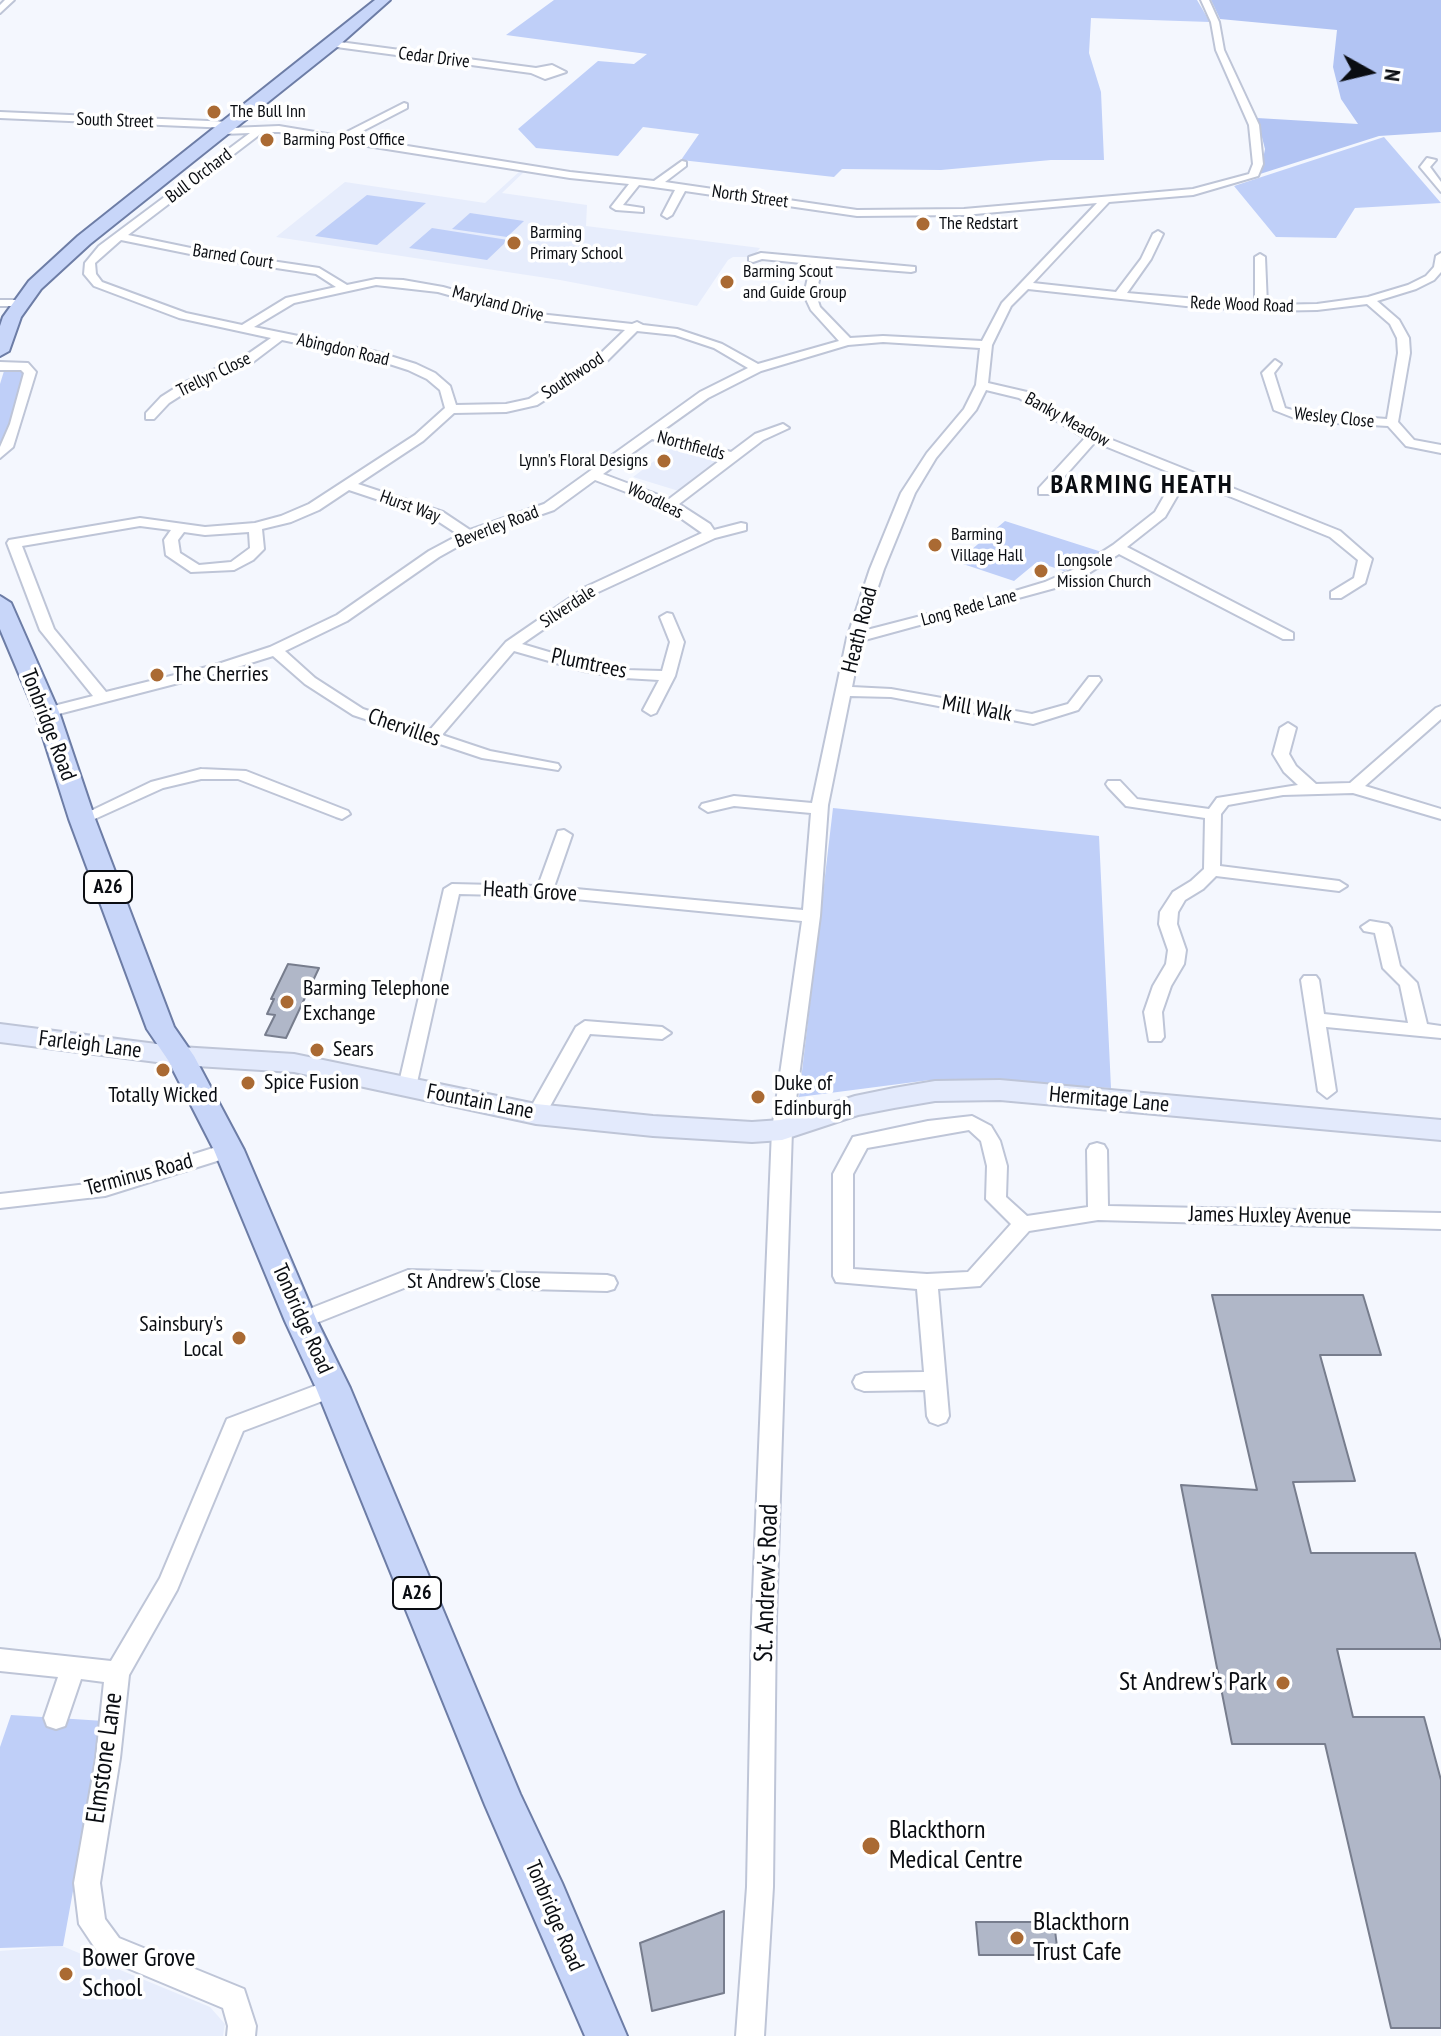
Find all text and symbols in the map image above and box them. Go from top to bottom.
north arrow [1329,32,1409,112]
street label: Cedar Drive [397,43,471,73]
text: N [1378,67,1407,83]
place label: The Bull Inn [230,101,306,123]
marker: The Bull Inn [205,103,223,121]
street label: South Street [76,109,154,133]
place label: Barming Post Office [283,129,405,151]
marker: Barming Post Office [258,131,276,149]
street label: Bull Orchard [162,144,236,208]
street label: North Street [710,181,790,213]
place label: The Redstart [939,213,1018,235]
marker: The Redstart [914,215,932,233]
place label: Barming Primary School [530,222,623,264]
marker: Barming Primary School [505,234,523,252]
street label: Barned Court [191,240,275,274]
place label: Barming Scout and Guide Group [743,261,847,304]
marker: Barming Scout and Guide Group [718,273,736,291]
street label: Maryland Drive [450,281,546,327]
street label: Rede Wood Road [1190,292,1294,318]
street label: Abingdon Road [295,329,391,371]
street label: Trellyn Close [174,348,254,402]
street label: Southwood [538,348,608,404]
street label: Banky Meadow [1021,388,1113,452]
street label: Wesley Close [1293,403,1375,433]
street label: Northfields [655,427,727,465]
place label: Lynn's Floral Designs [519,450,648,472]
marker: Lynn's Floral Designs [655,452,673,470]
district label: BARMING HEATH [1050,470,1234,502]
street label: Woodleas [623,478,687,524]
street label: Hurst Way [377,486,443,528]
street label: Beverley Road [452,501,542,553]
place label: Barming Village Hall [951,524,1023,566]
marker: Barming Village Hall [926,536,944,554]
place label: Longsole Mission Church [1057,550,1151,592]
marker: Longsole Mission Church [1032,562,1050,580]
street label: Silverdale [536,581,600,633]
street label: Heath Road [837,584,883,676]
street label: Long Rede Lane [919,585,1019,631]
street label: Plumtrees [549,643,629,685]
place label: The Cherries [173,662,268,688]
street label: Tonbridge Road [15,665,81,785]
marker: The Cherries [148,666,166,684]
street label: Mill Walk [940,690,1014,728]
street label: Chervilles [364,703,444,753]
road number: A26 [84,871,132,903]
street label: Heath Grove [482,876,578,908]
place label: Barming Telephone Exchange [303,976,449,1028]
marker: Barming Telephone Exchange [278,993,296,1011]
street label: Farleigh Lane [37,1026,143,1064]
place label: Sears [333,1037,374,1063]
marker: Sears [308,1041,326,1059]
marker: Totally Wicked [154,1061,172,1079]
place label: Spice Fusion [264,1070,359,1096]
place label: Duke of Edinburgh [774,1071,852,1122]
marker: Spice Fusion [239,1074,257,1092]
street label: Fountain Lane [424,1079,536,1125]
street label: Hermitage Lane [1048,1082,1170,1118]
place label: Totally Wicked [108,1083,218,1109]
marker: Duke of Edinburgh [749,1088,767,1106]
street label: Terminus Road [82,1148,196,1202]
street label: James Huxley Avenue [1189,1201,1351,1231]
street label: Tonbridge Road [266,1260,338,1378]
street label: St Andrew's Close [407,1269,541,1295]
place label: Sainsbury's Local [139,1312,223,1364]
marker: Sainsbury's Local [230,1329,248,1347]
street label: St. Andrew's Road [749,1503,785,1663]
road number: A26 [393,1577,441,1609]
place label: St Andrew's Park [1119,1667,1267,1699]
marker: St Andrew's Park [1274,1674,1292,1692]
street label: Elmstone Lane [80,1691,130,1825]
place label: Blackthorn Medical Centre [889,1815,1023,1876]
marker: Blackthorn Medical Centre [860,1835,882,1857]
street label: Tonbridge Road [519,1857,589,1975]
place label: Blackthorn Trust Cafe [1033,1907,1129,1968]
marker: Blackthorn Trust Cafe [1008,1929,1026,1947]
place label: Bower Grove School [82,1943,195,2004]
marker: Bower Grove School [57,1965,75,1983]

